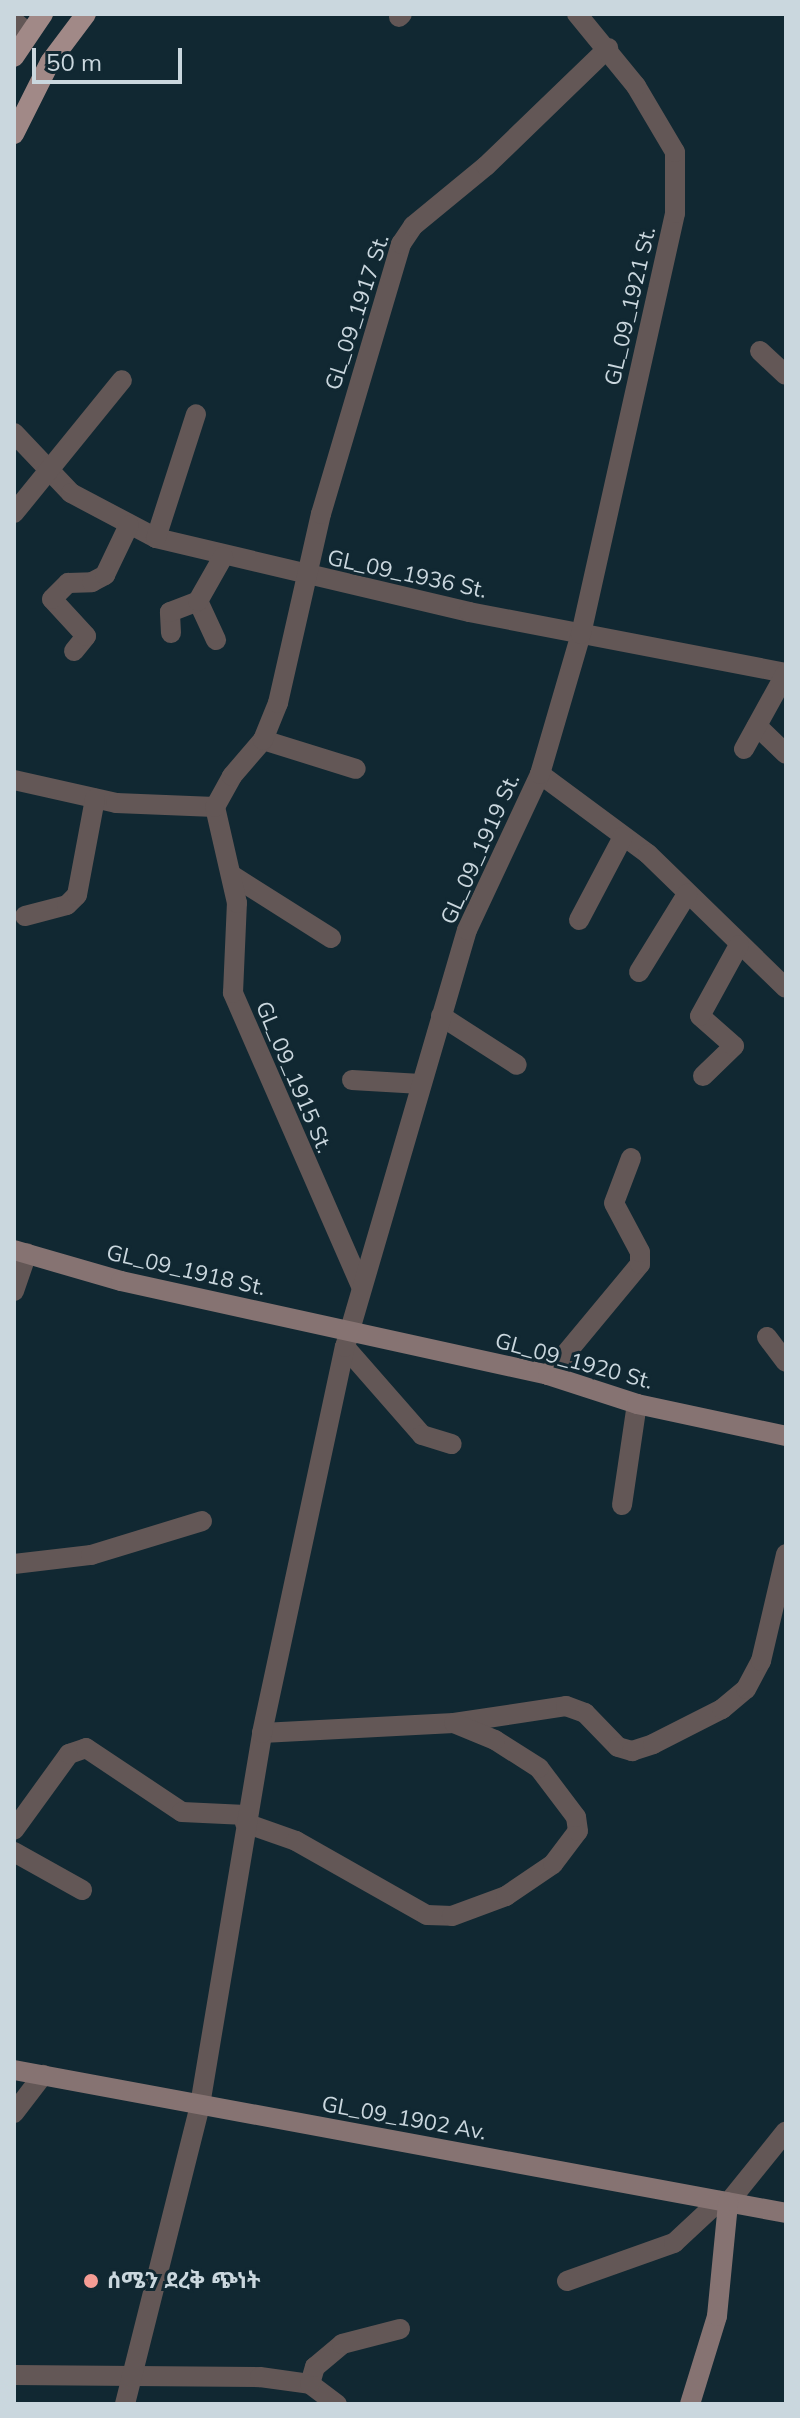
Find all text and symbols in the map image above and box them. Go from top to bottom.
scale bar [36,32,186,82]
text: 50 m [46,47,102,77]
street label: GL_09_1921 St. [599,224,661,388]
street label: GL_09_1917 St. [319,231,395,393]
street label: GL_09_1936 St. [325,544,489,604]
street label: GL_09_1919 St. [435,770,525,928]
street label: GL_09_1915 St. [250,997,338,1157]
street label: GL_09_1918 St. [104,1239,268,1301]
street label: GL_09_1920 St. [492,1327,656,1395]
street label: GL_09_1902 Av. [320,2091,488,2145]
place label: ሰሜን ደረቅ ጭነት [107,2268,260,2294]
marker: ሰሜን ደረቅ ጭነት [82,2272,100,2290]

